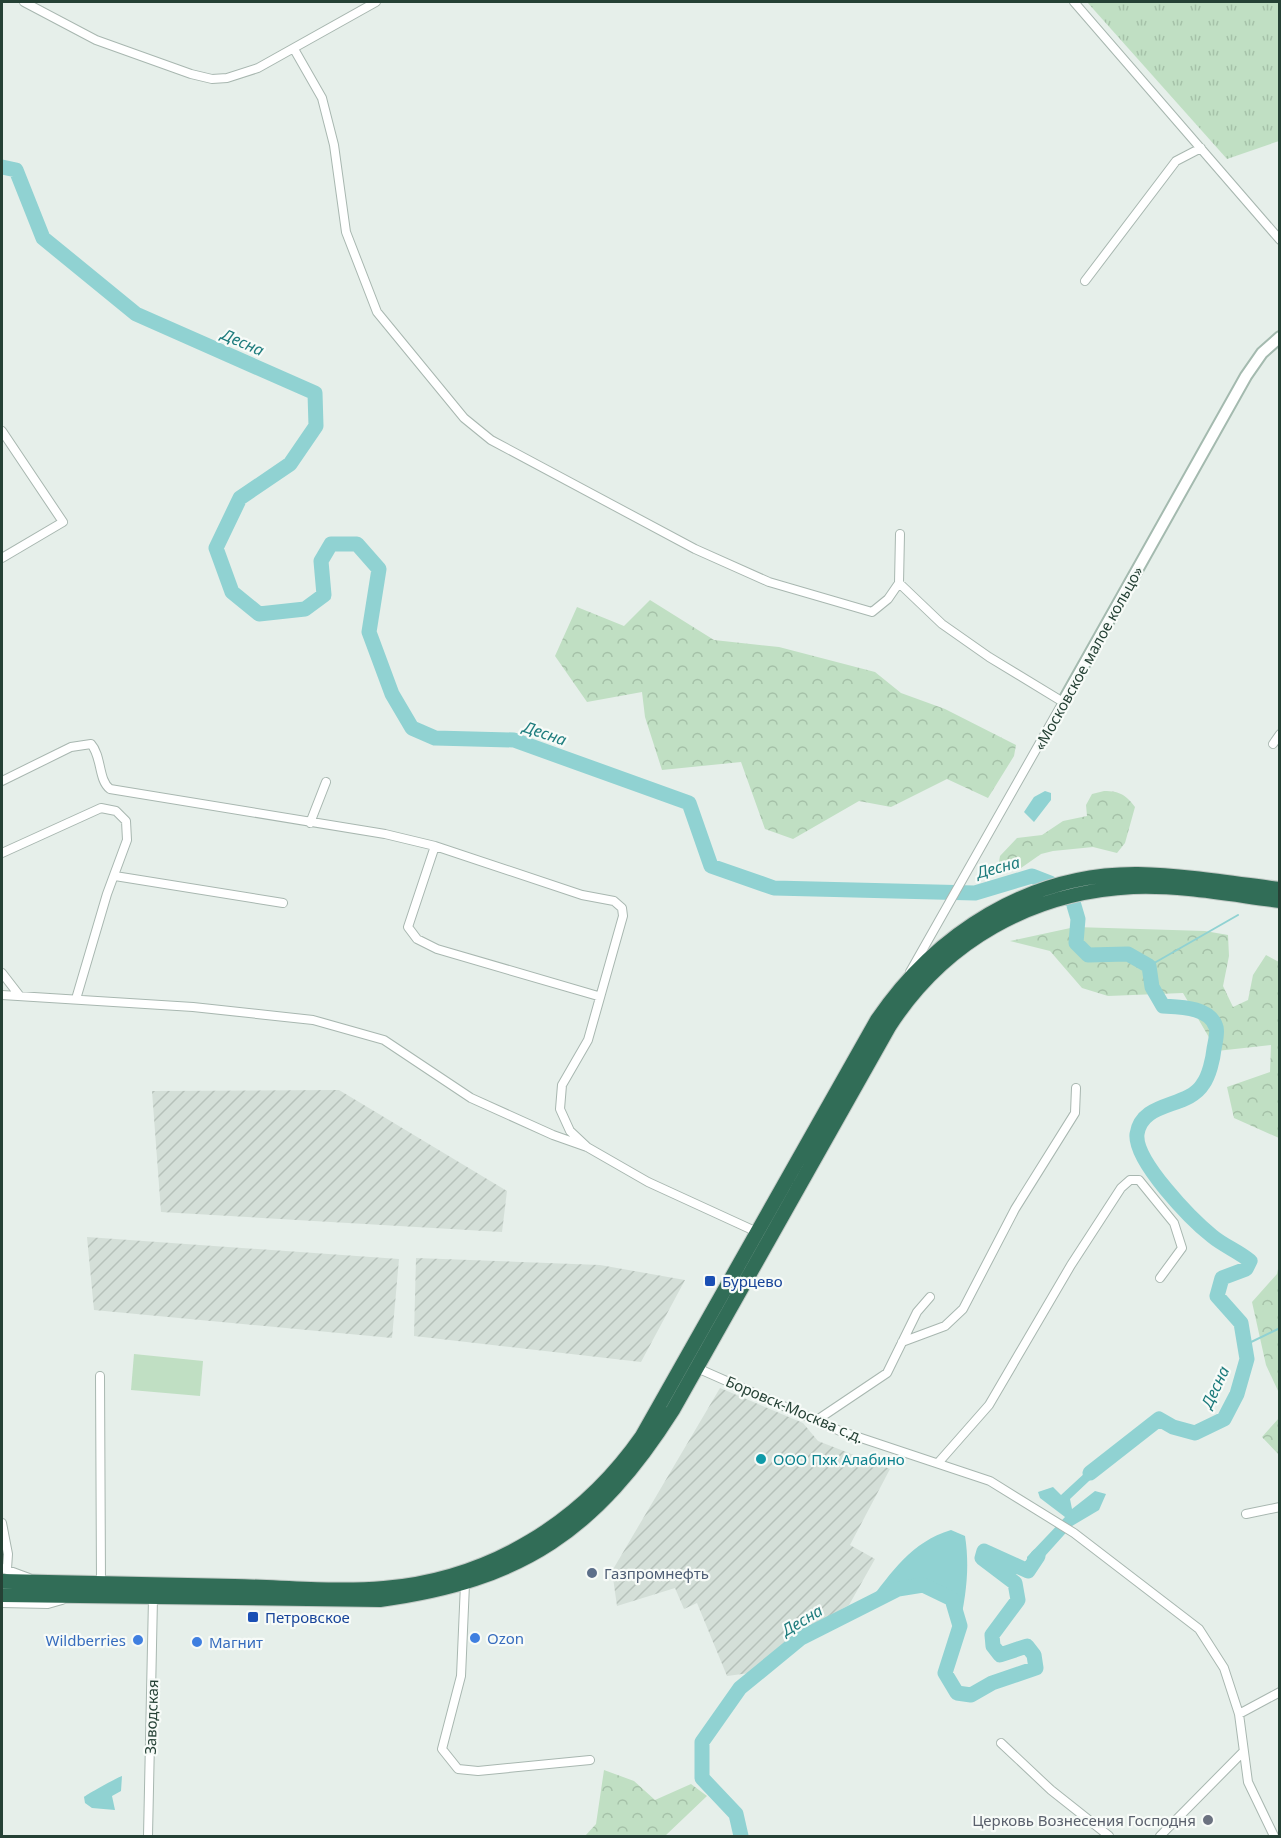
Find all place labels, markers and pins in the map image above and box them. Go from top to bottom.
place label: Бурцево [722,1271,783,1291]
marker: Бурцево [703,1274,717,1288]
place label: ООО Пхк Алабино [773,1449,905,1469]
marker: ООО Пхк Алабино [754,1452,768,1466]
place label: Газпромнефть [604,1563,709,1583]
marker: Газпромнефть [585,1566,599,1580]
place label: Петровское [265,1607,350,1627]
marker: Петровское [246,1610,260,1624]
place label: Ozon [487,1628,524,1648]
place label: Wildberries [45,1630,126,1650]
marker: Ozon [468,1631,482,1645]
place label: Магнит [209,1632,263,1652]
marker: Wildberries [131,1633,145,1647]
marker: Магнит [190,1635,204,1649]
place label: Церковь Вознесения Господня [972,1810,1196,1830]
marker: Церковь Вознесения Господня [1201,1813,1215,1827]

